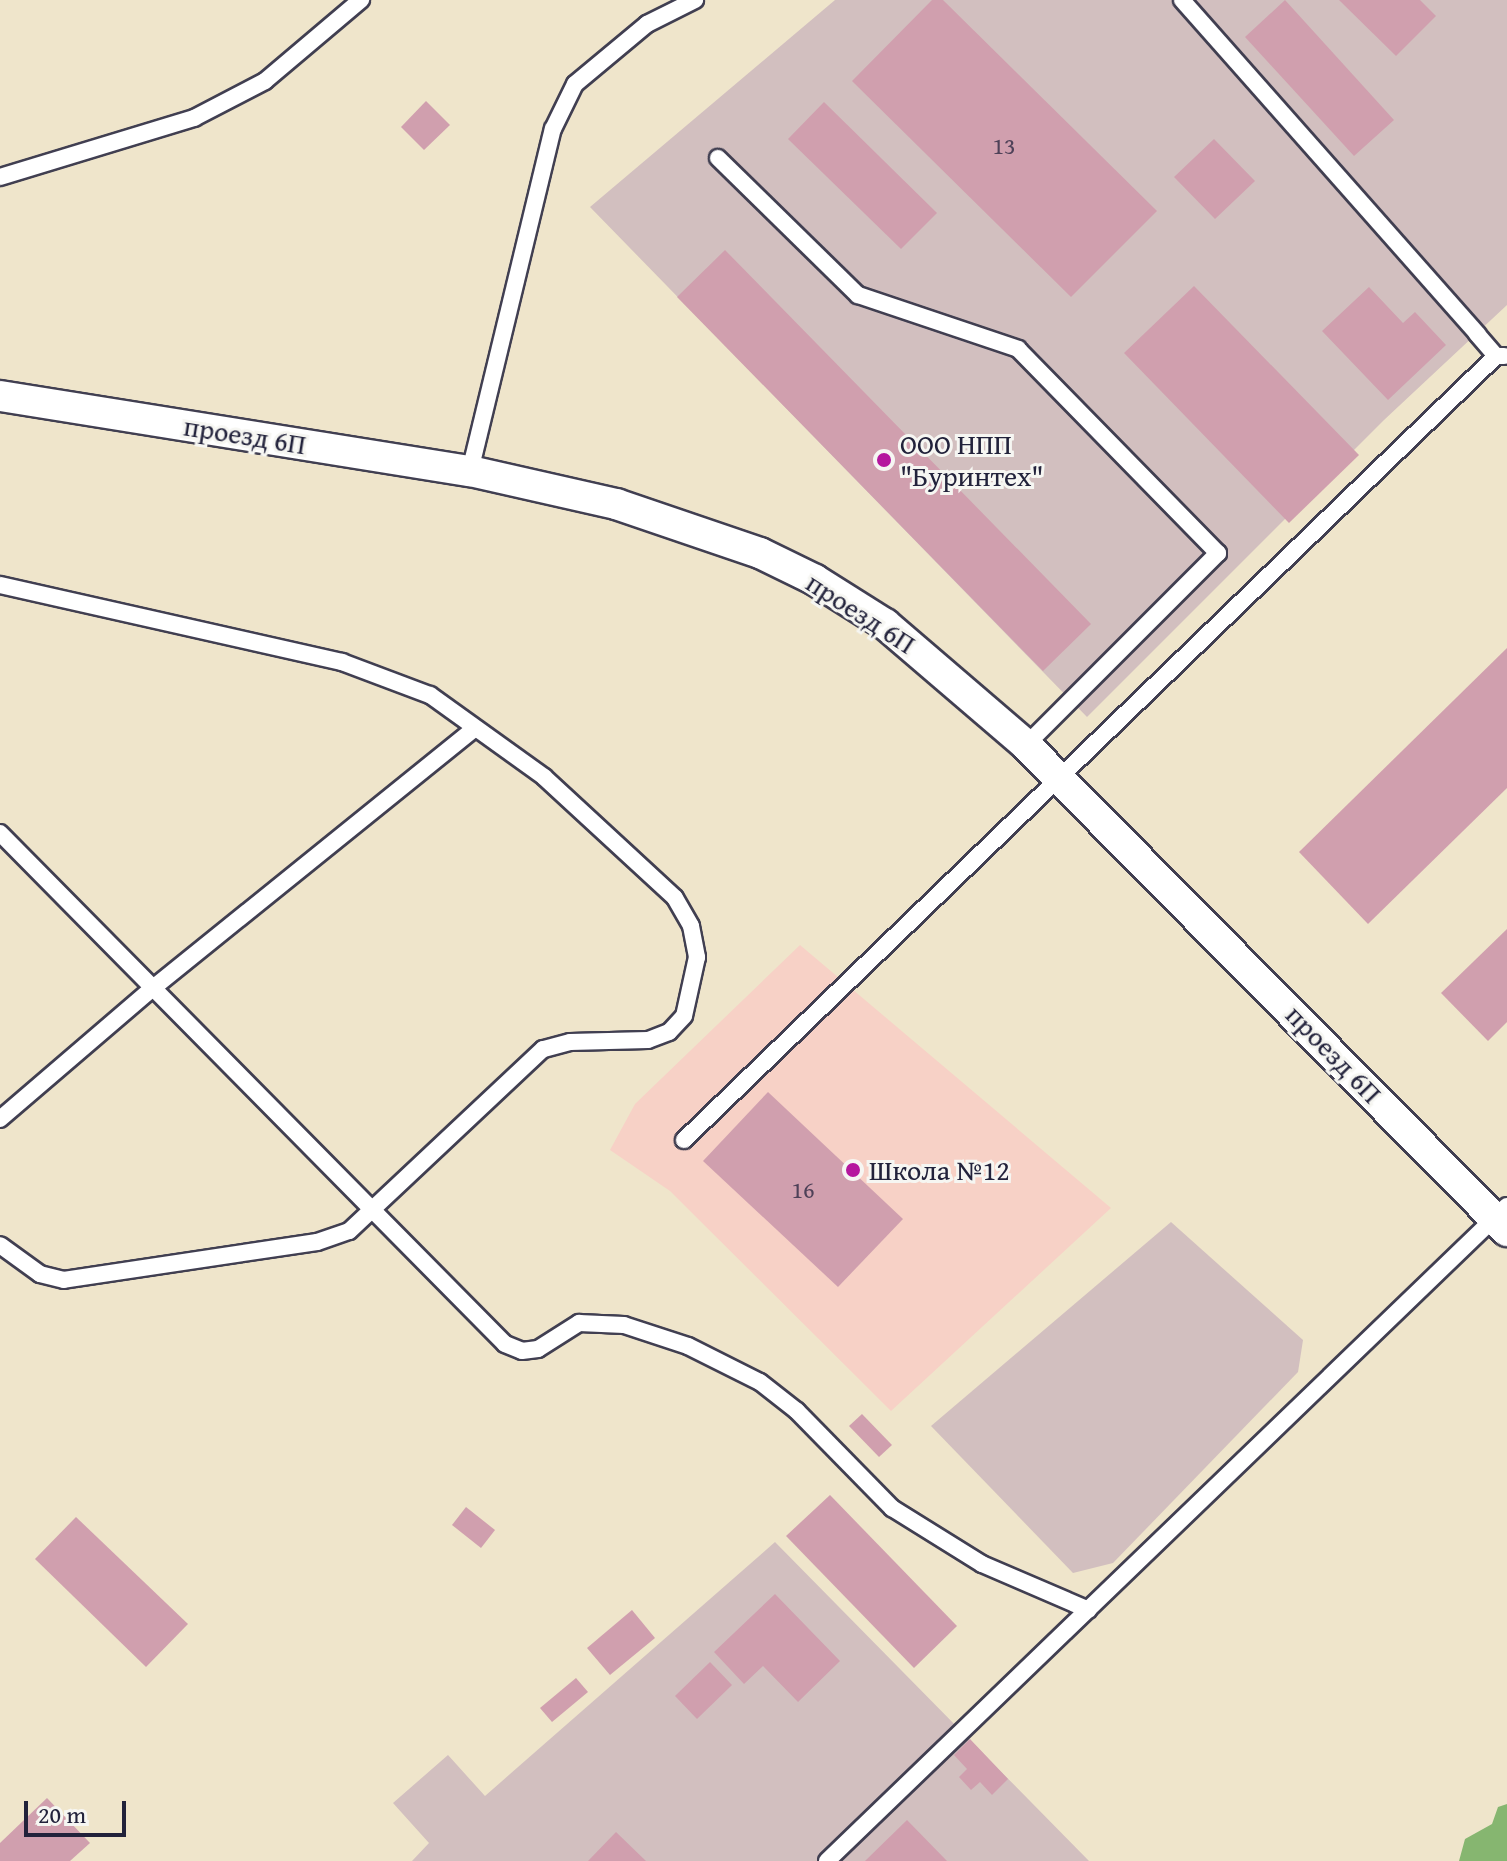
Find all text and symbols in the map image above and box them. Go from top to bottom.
house number: 13 [992,132,1016,160]
street label: проезд 6П [181,409,309,461]
place label: ООО НПП "Буринтех" [900,427,1044,493]
marker: ООО НПП "Буринтех" [875,451,893,469]
street label: проезд 6П [800,565,922,661]
street label: проезд 6П [1279,998,1389,1110]
place label: Школа №12 [869,1153,1010,1187]
marker: Школа №12 [844,1161,862,1179]
house number: 16 [791,1176,815,1204]
scale bar [28,1785,130,1835]
text: 20 m [38,1797,86,1832]

